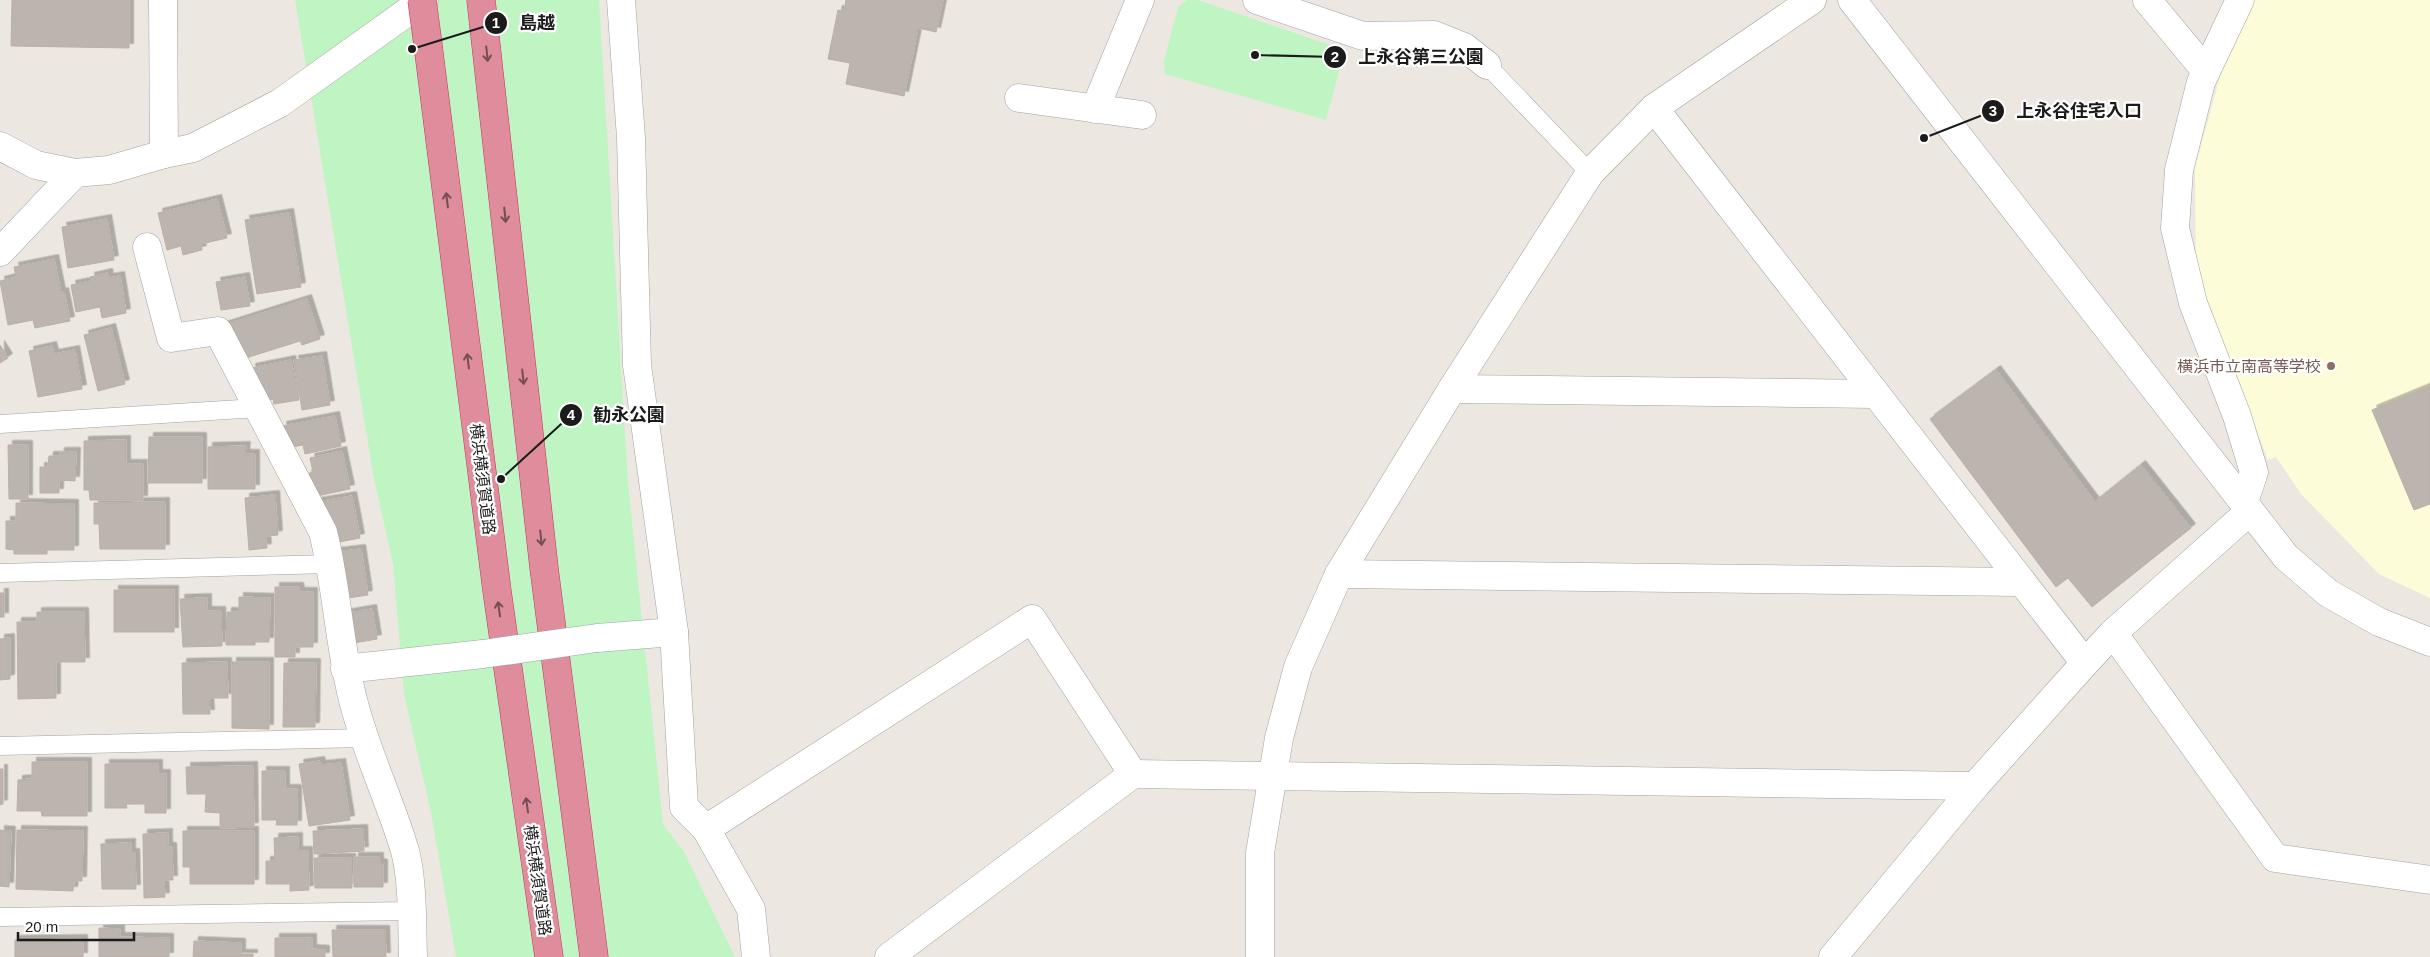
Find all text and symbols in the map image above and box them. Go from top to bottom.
callout: 島越 [484,6,565,39]
text: 島越 [519,13,555,33]
text: 1 [492,14,500,31]
callout: 上永谷第三公園 [1323,40,1494,73]
one-way arrow [482,46,492,62]
text: 上永谷第三公園 [1358,47,1484,67]
text: 2 [1331,48,1339,65]
callout: 上永谷住宅入口 [1981,94,2152,127]
text: 上永谷住宅入口 [2016,101,2142,121]
text: 3 [1989,102,1997,119]
one-way arrow [442,192,452,208]
one-way arrow [500,207,510,223]
one-way arrow [463,354,473,370]
place label: 横浜市立南高等学校 [2177,358,2321,375]
marker: 横浜市立南高等学校 [2325,360,2337,372]
one-way arrow [518,369,528,385]
callout: 勧永公園 [558,398,675,431]
text: 勧永公園 [593,405,665,425]
text: 4 [567,406,576,423]
street label: 横浜横須賀道路 [467,422,498,536]
one-way arrow [536,530,546,546]
one-way arrow [494,602,504,618]
one-way arrow [522,797,532,813]
street label: 横浜横須賀道路 [521,823,554,937]
scale bar [18,910,134,942]
text: 20 m [25,918,58,935]

